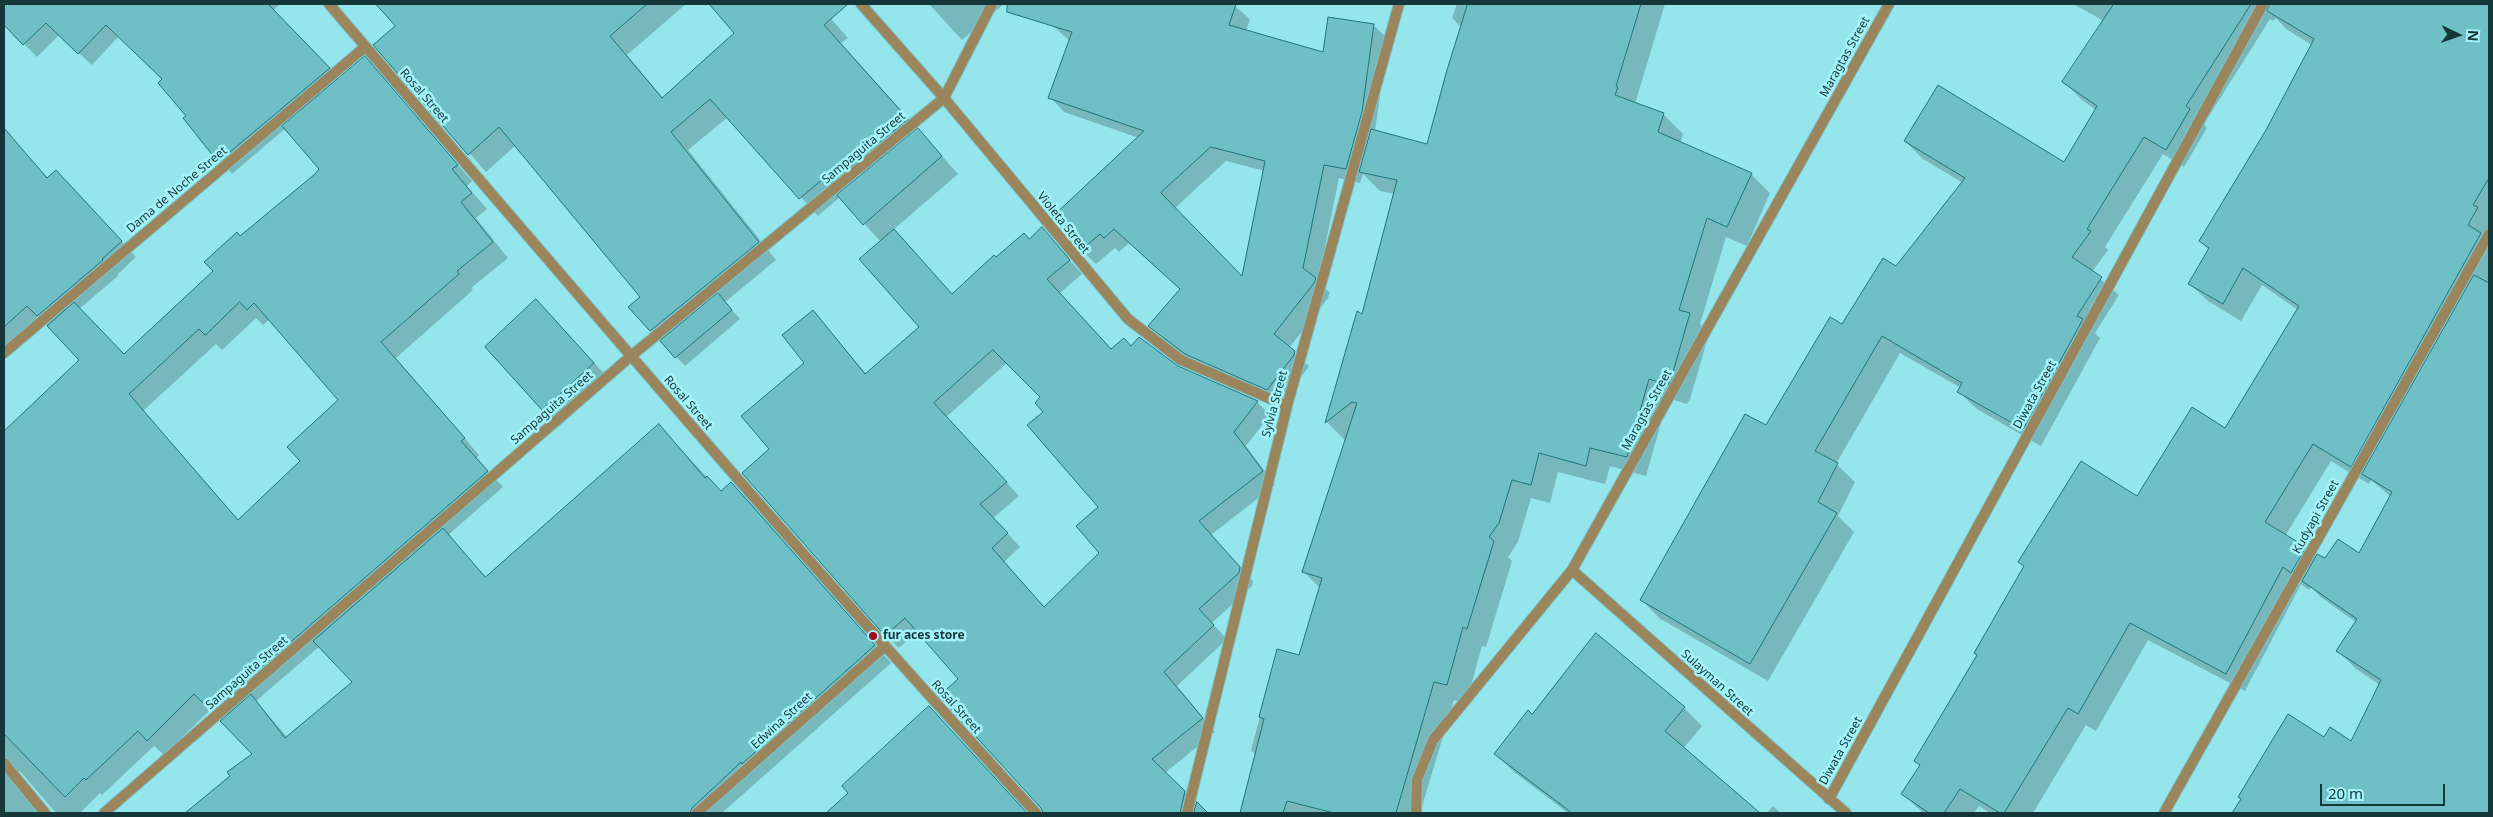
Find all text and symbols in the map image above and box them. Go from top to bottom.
north arrow [2433,10,2483,60]
street label: Maragtas Street [1817,14,1873,100]
text: N [2464,30,2483,42]
street label: Rosal Street [397,66,451,126]
street label: Sampaguita Street [819,109,909,187]
street label: Dama de Noche Street [124,144,230,236]
street label: Violeta Street [1034,189,1092,257]
street label: Diwata Street [2010,358,2060,432]
street label: Maragtas Street [1619,367,1675,453]
street label: Sampaguita Street [508,368,596,448]
street label: Sylvia Street [1259,369,1291,439]
street label: Rosal Street [661,373,715,433]
street label: Kudyapi Street [2290,478,2342,556]
place label: fur aces store [883,629,965,643]
marker: fur aces store [867,630,879,642]
street label: Sampaguita Street [203,633,291,713]
street label: Sulayman Street [1678,647,1756,719]
street label: Rosal Street [928,677,984,737]
street label: Edwina Street [748,690,816,752]
street label: Diwata Street [1816,714,1866,788]
scale bar [2323,774,2448,806]
text: 20 m [2328,783,2363,803]

